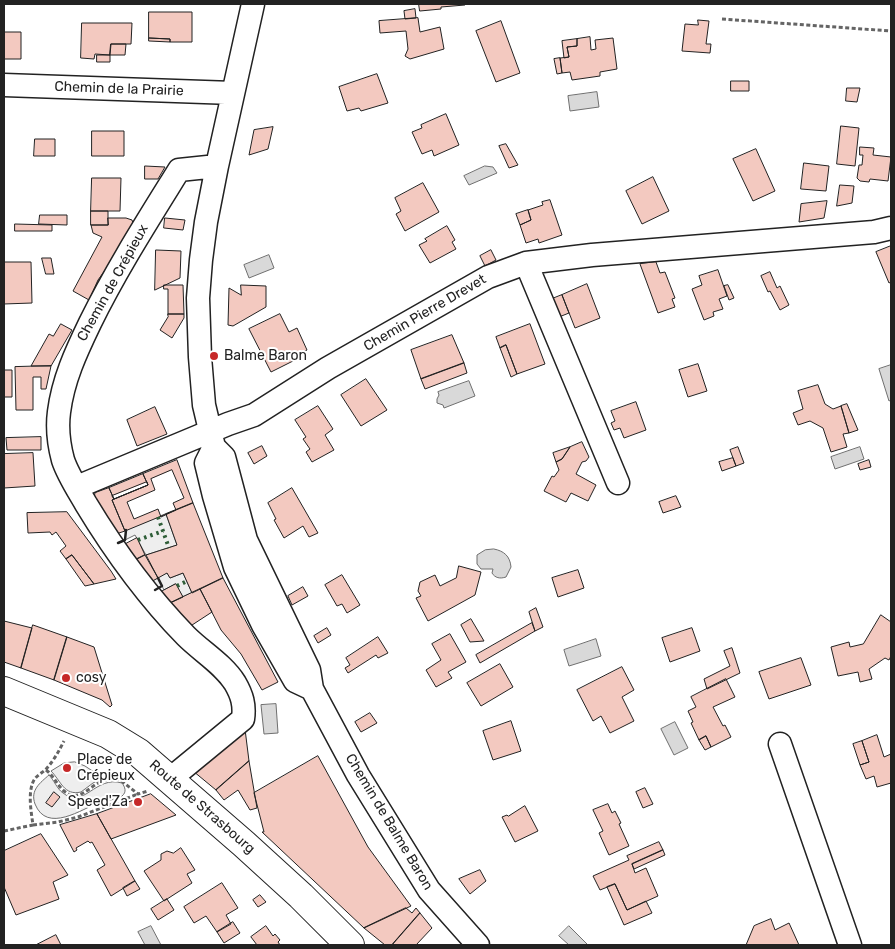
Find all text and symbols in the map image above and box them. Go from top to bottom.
street label: Chemin de la Prairie [54,78,184,100]
street label: Chemin de Crépieux [74,222,152,344]
street label: Chemin Pierre Drevet [361,271,489,355]
place label: Balme Baron [224,348,307,364]
marker: Balme Baron [208,350,220,362]
place label: cosy [76,670,106,686]
marker: cosy [60,672,72,684]
street label: Chemin de Balme Baron [342,751,436,893]
place label: Place de Crépieux [77,752,135,784]
street label: Route de Strasbourg [146,757,258,857]
marker: Place de Crépieux [61,762,73,774]
place label: Speed'Za [68,794,128,810]
marker: Speed'Za [132,796,144,808]

